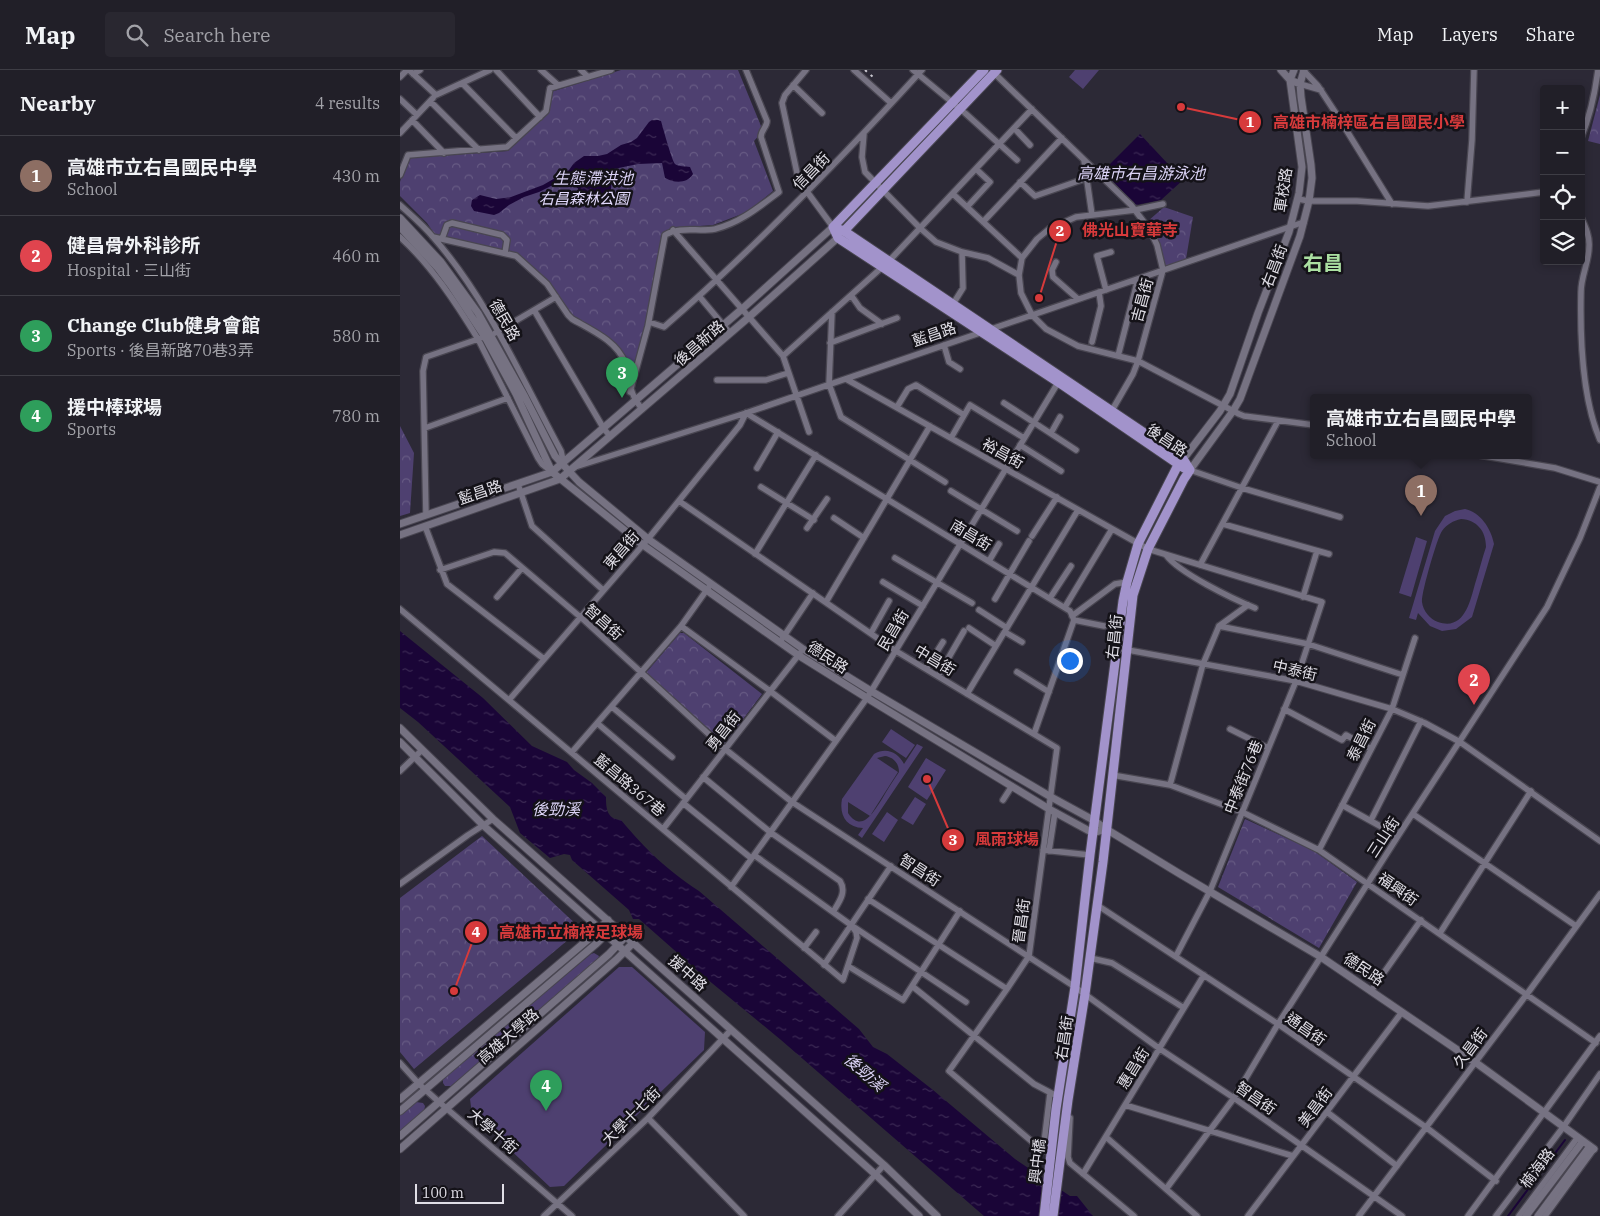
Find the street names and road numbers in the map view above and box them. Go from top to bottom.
street label: 信昌街 [789,148,833,194]
street label: 軍校路 [1270,166,1296,214]
street label: 右昌街 [1257,242,1291,290]
street label: 吉昌街 [1127,276,1157,324]
street label: 德民路 [486,296,524,344]
street label: 後昌新路 [670,316,728,370]
street label: 藍昌路 [910,318,958,350]
street label: 後昌路 [1143,420,1191,460]
street label: 裕昌街 [979,434,1027,472]
street label: 藍昌路 [456,476,504,508]
street label: 南昌街 [947,515,995,555]
street label: 東昌街 [599,527,643,573]
street label: 智昌街 [581,600,627,644]
street label: 民昌街 [873,606,913,654]
street label: 右昌街 [1102,614,1126,660]
street label: 德民路 [804,637,852,677]
street label: 中昌街 [911,640,959,680]
street label: 中泰街 [1271,656,1319,684]
street label: 勇昌街 [702,707,744,755]
street label: 泰昌街 [1342,716,1380,764]
street label: 中泰街76巷 [1220,737,1266,817]
street label: 藍昌路367巷 [591,750,669,820]
street label: 三山街 [1363,813,1403,861]
street label: 智昌街 [896,850,944,890]
street label: 福興街 [1374,868,1422,910]
street label: 晉昌街 [1008,897,1034,945]
street label: 德民路 [1340,949,1388,989]
street label: 援中路 [665,951,711,995]
street label: 高雄大學路 [473,1004,543,1068]
street label: 通昌街 [1282,1008,1330,1050]
street label: 右昌街 [1051,1014,1077,1062]
street label: 久昌街 [1449,1024,1491,1072]
street label: 惠昌街 [1113,1044,1153,1092]
street label: 智昌街 [1232,1077,1280,1119]
street label: 大學十七街 [598,1083,664,1149]
street label: 美昌街 [1294,1083,1336,1131]
street label: 大學十街 [464,1104,522,1158]
street label: 興中橋 [1025,1138,1049,1184]
street label: 楠海路 [1516,1144,1558,1192]

